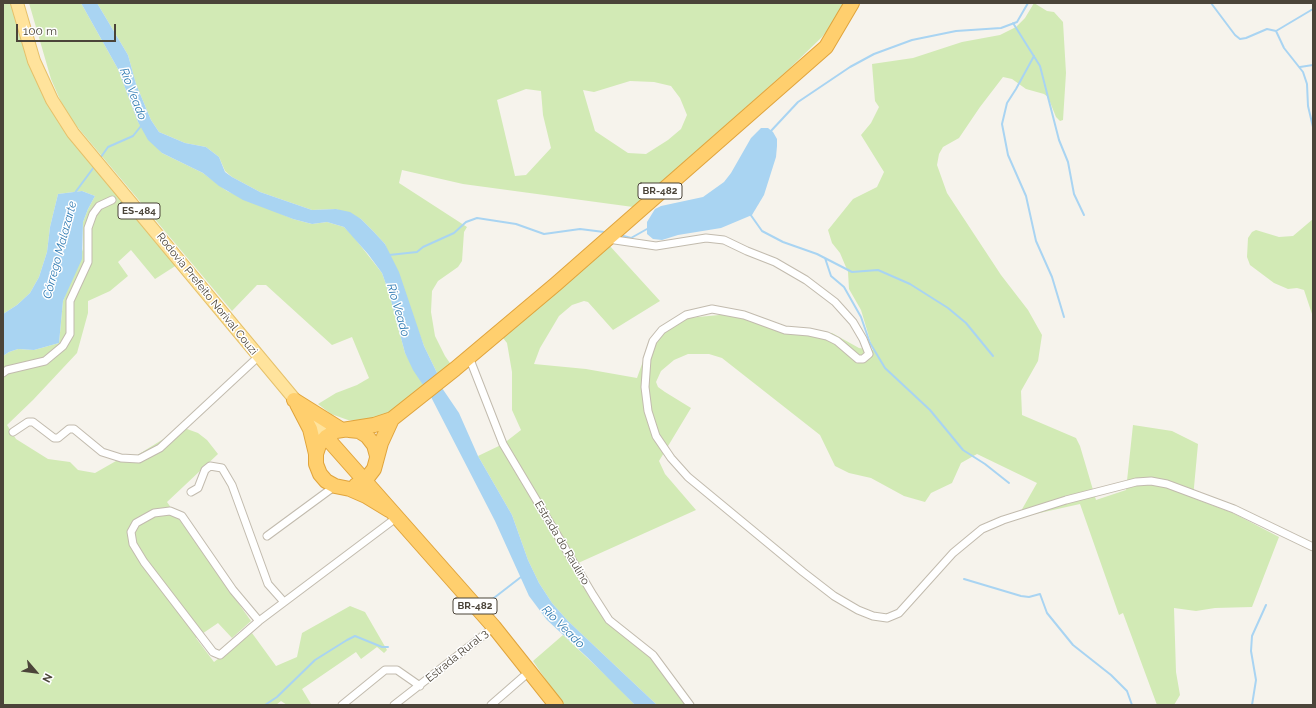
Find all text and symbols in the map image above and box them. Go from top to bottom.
scale bar [18,16,118,42]
text: 100 m [23,24,57,38]
water label: Rio Veado [116,66,150,122]
road number: BR-482 [638,183,682,199]
water label: Córrego Malazarte [40,200,80,300]
road number: ES-484 [118,203,160,219]
street label: Rodovia Prefeito Norival Couzi [154,230,260,358]
water label: Rio Veado [384,282,412,338]
street label: Estrada do Raulino [532,499,592,587]
road number: BR-482 [453,598,497,614]
water label: Rio Veado [539,603,587,651]
street label: Estrada Rural 3 [423,627,491,685]
north arrow [16,652,56,692]
text: N [39,671,55,685]

